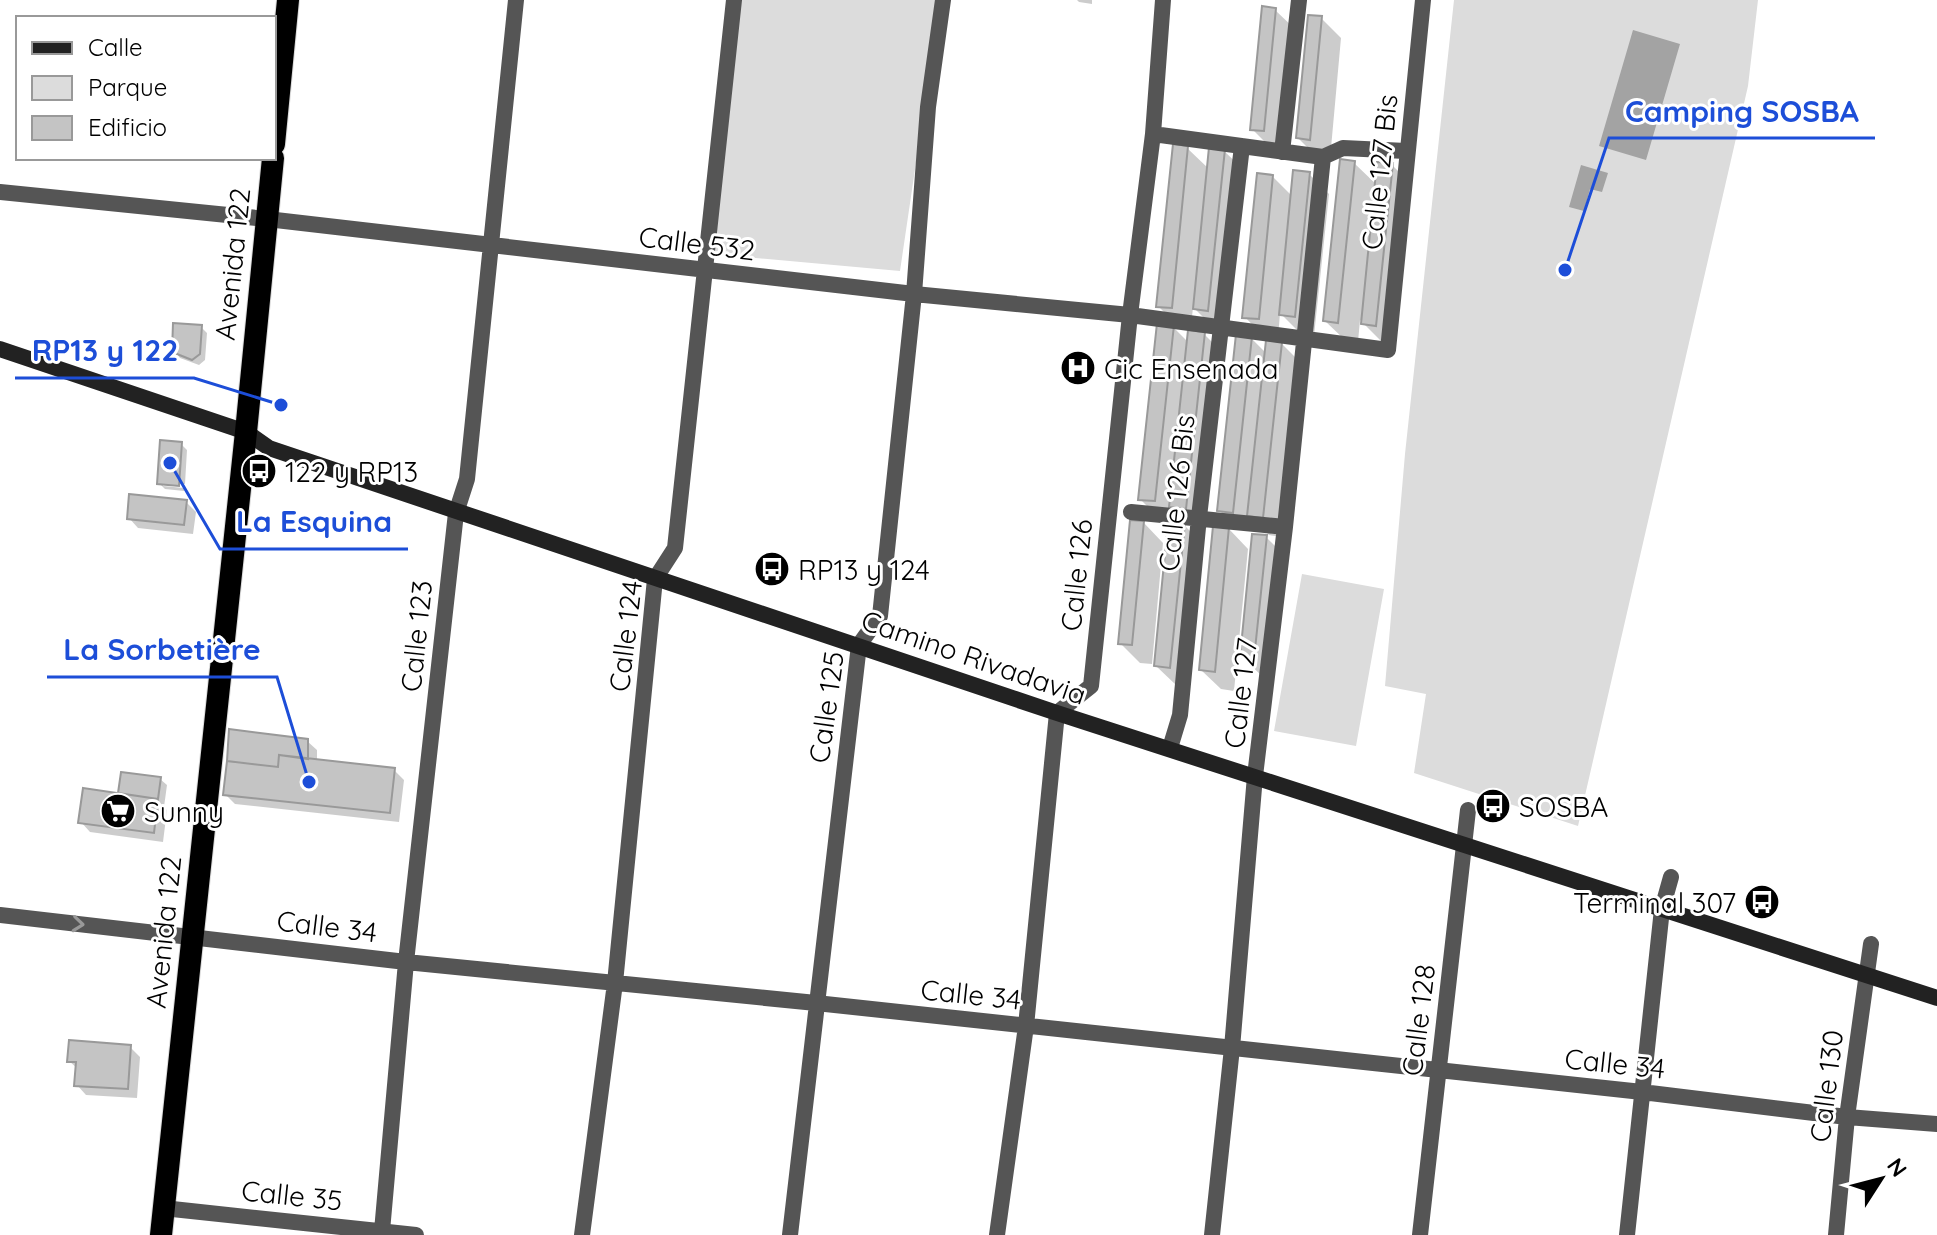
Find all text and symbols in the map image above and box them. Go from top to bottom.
legend [16,16,276,160]
text: Calle [88,32,143,62]
text: Parque [88,72,167,102]
callout: Camping SOSBA [1609,84,1875,138]
text: Camping SOSBA [1625,92,1859,130]
street label: Calle 127 Bis [1353,93,1405,251]
text: Edificio [88,112,167,142]
street label: Avenida 122 [207,186,257,342]
street label: Calle 532 [637,219,757,267]
callout: RP13 y 122 [15,324,194,378]
text: RP13 y 122 [32,331,178,369]
hospital icon: Cic Ensenada [1059,349,1097,387]
place label: Cic Ensenada [1104,351,1279,386]
street label: Calle 126 Bis [1150,413,1202,573]
bus stop icon: 122 y RP13 [240,452,278,490]
place label: 122 y RP13 [285,454,418,489]
callout: La Esquina [220,495,408,549]
text: La Esquina [236,502,392,540]
street label: Calle 126 [1053,517,1099,633]
bus stop icon: RP13 y 124 [753,550,791,588]
place label: RP13 y 124 [798,552,930,587]
street label: Calle 123 [393,579,439,693]
street label: Calle 124 [601,579,649,693]
street label: Camino Rivadavia [857,602,1091,712]
callout: La Sorbetière [47,623,277,677]
text: La Sorbetière [63,630,261,668]
street label: Calle 127 [1216,636,1264,750]
street label: Calle 125 [801,649,851,765]
bus stop icon: SOSBA [1474,787,1512,825]
place label: SOSBA [1519,789,1608,824]
supermarket icon: Sunny [99,792,137,830]
place label: Sunny [144,794,224,829]
street label: Avenida 122 [138,854,188,1010]
bus stop icon: Terminal 307 [1743,883,1781,921]
place label: Terminal 307 [1573,885,1736,920]
street label: Calle 34 [275,902,379,950]
one-way arrow [71,915,84,932]
street label: Calle 128 [1394,962,1442,1078]
street label: Calle 34 [919,971,1023,1017]
street label: Calle 130 [1802,1028,1850,1144]
street label: Calle 34 [1563,1040,1667,1086]
north arrow [1841,1139,1921,1219]
text: N [1881,1152,1913,1182]
street label: Calle 35 [240,1172,344,1218]

